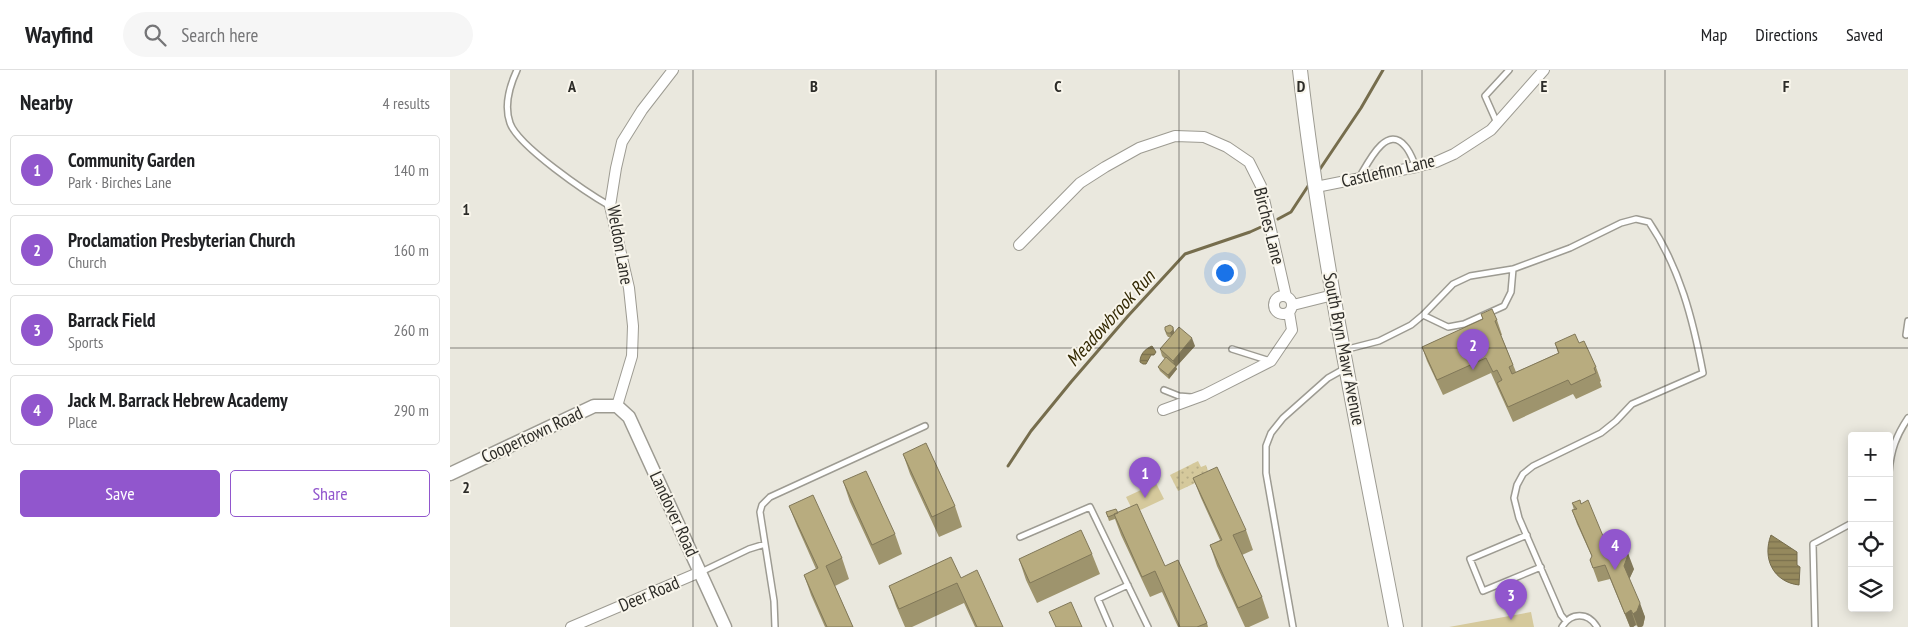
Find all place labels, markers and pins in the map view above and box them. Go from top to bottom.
pin: 2 [1457,329,1489,370]
pin: 1 [1129,457,1161,498]
pin: 4 [1599,529,1631,570]
pin: 3 [1495,579,1527,620]

